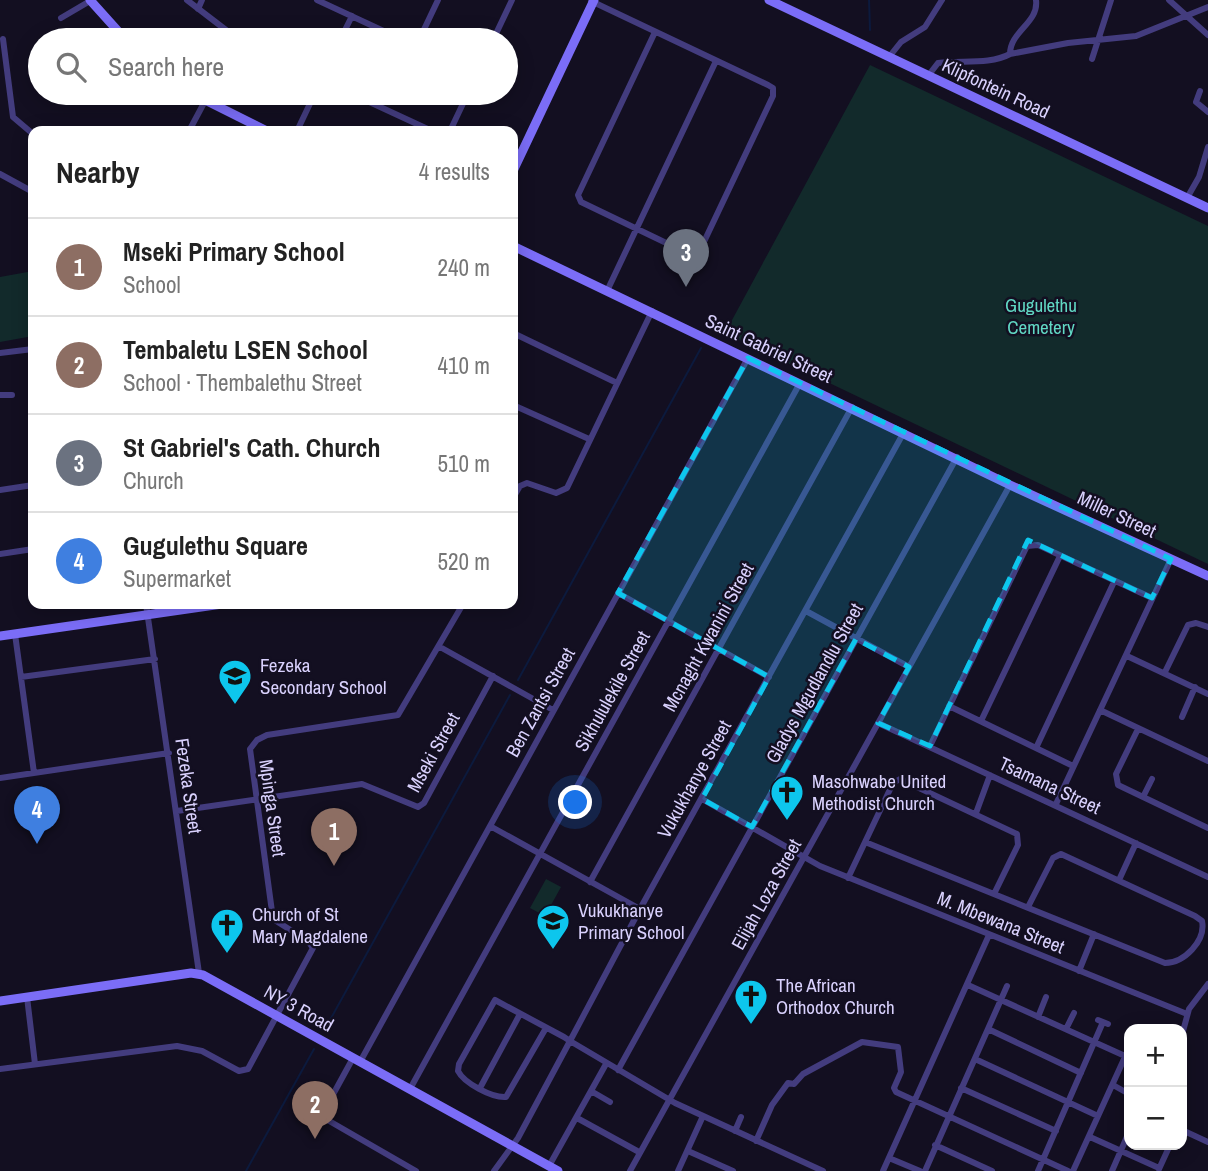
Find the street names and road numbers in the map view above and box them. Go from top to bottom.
street label: Klipfontein Road [938,52,1054,124]
street label: Saint Gabriel Street [701,307,838,389]
street label: Miller Street [1073,484,1161,544]
street label: Mcnaght Kwanini Street [656,557,760,716]
street label: Gladys Mgudlandlu Street [759,598,869,768]
street label: Sikhululekile Street [568,625,656,756]
street label: Ben Zantsi Street [499,642,581,761]
street label: Mseki Street [400,707,466,797]
street label: Vukukhanye Street [651,715,737,843]
street label: Fezeka Street [169,737,209,836]
street label: Tsamana Street [995,750,1106,820]
street label: Mpinga Street [253,758,293,859]
street label: Elijah Loza Street [725,833,808,954]
street label: M. Mbewana Street [934,885,1069,960]
street label: NY 3 Road [259,978,339,1038]

